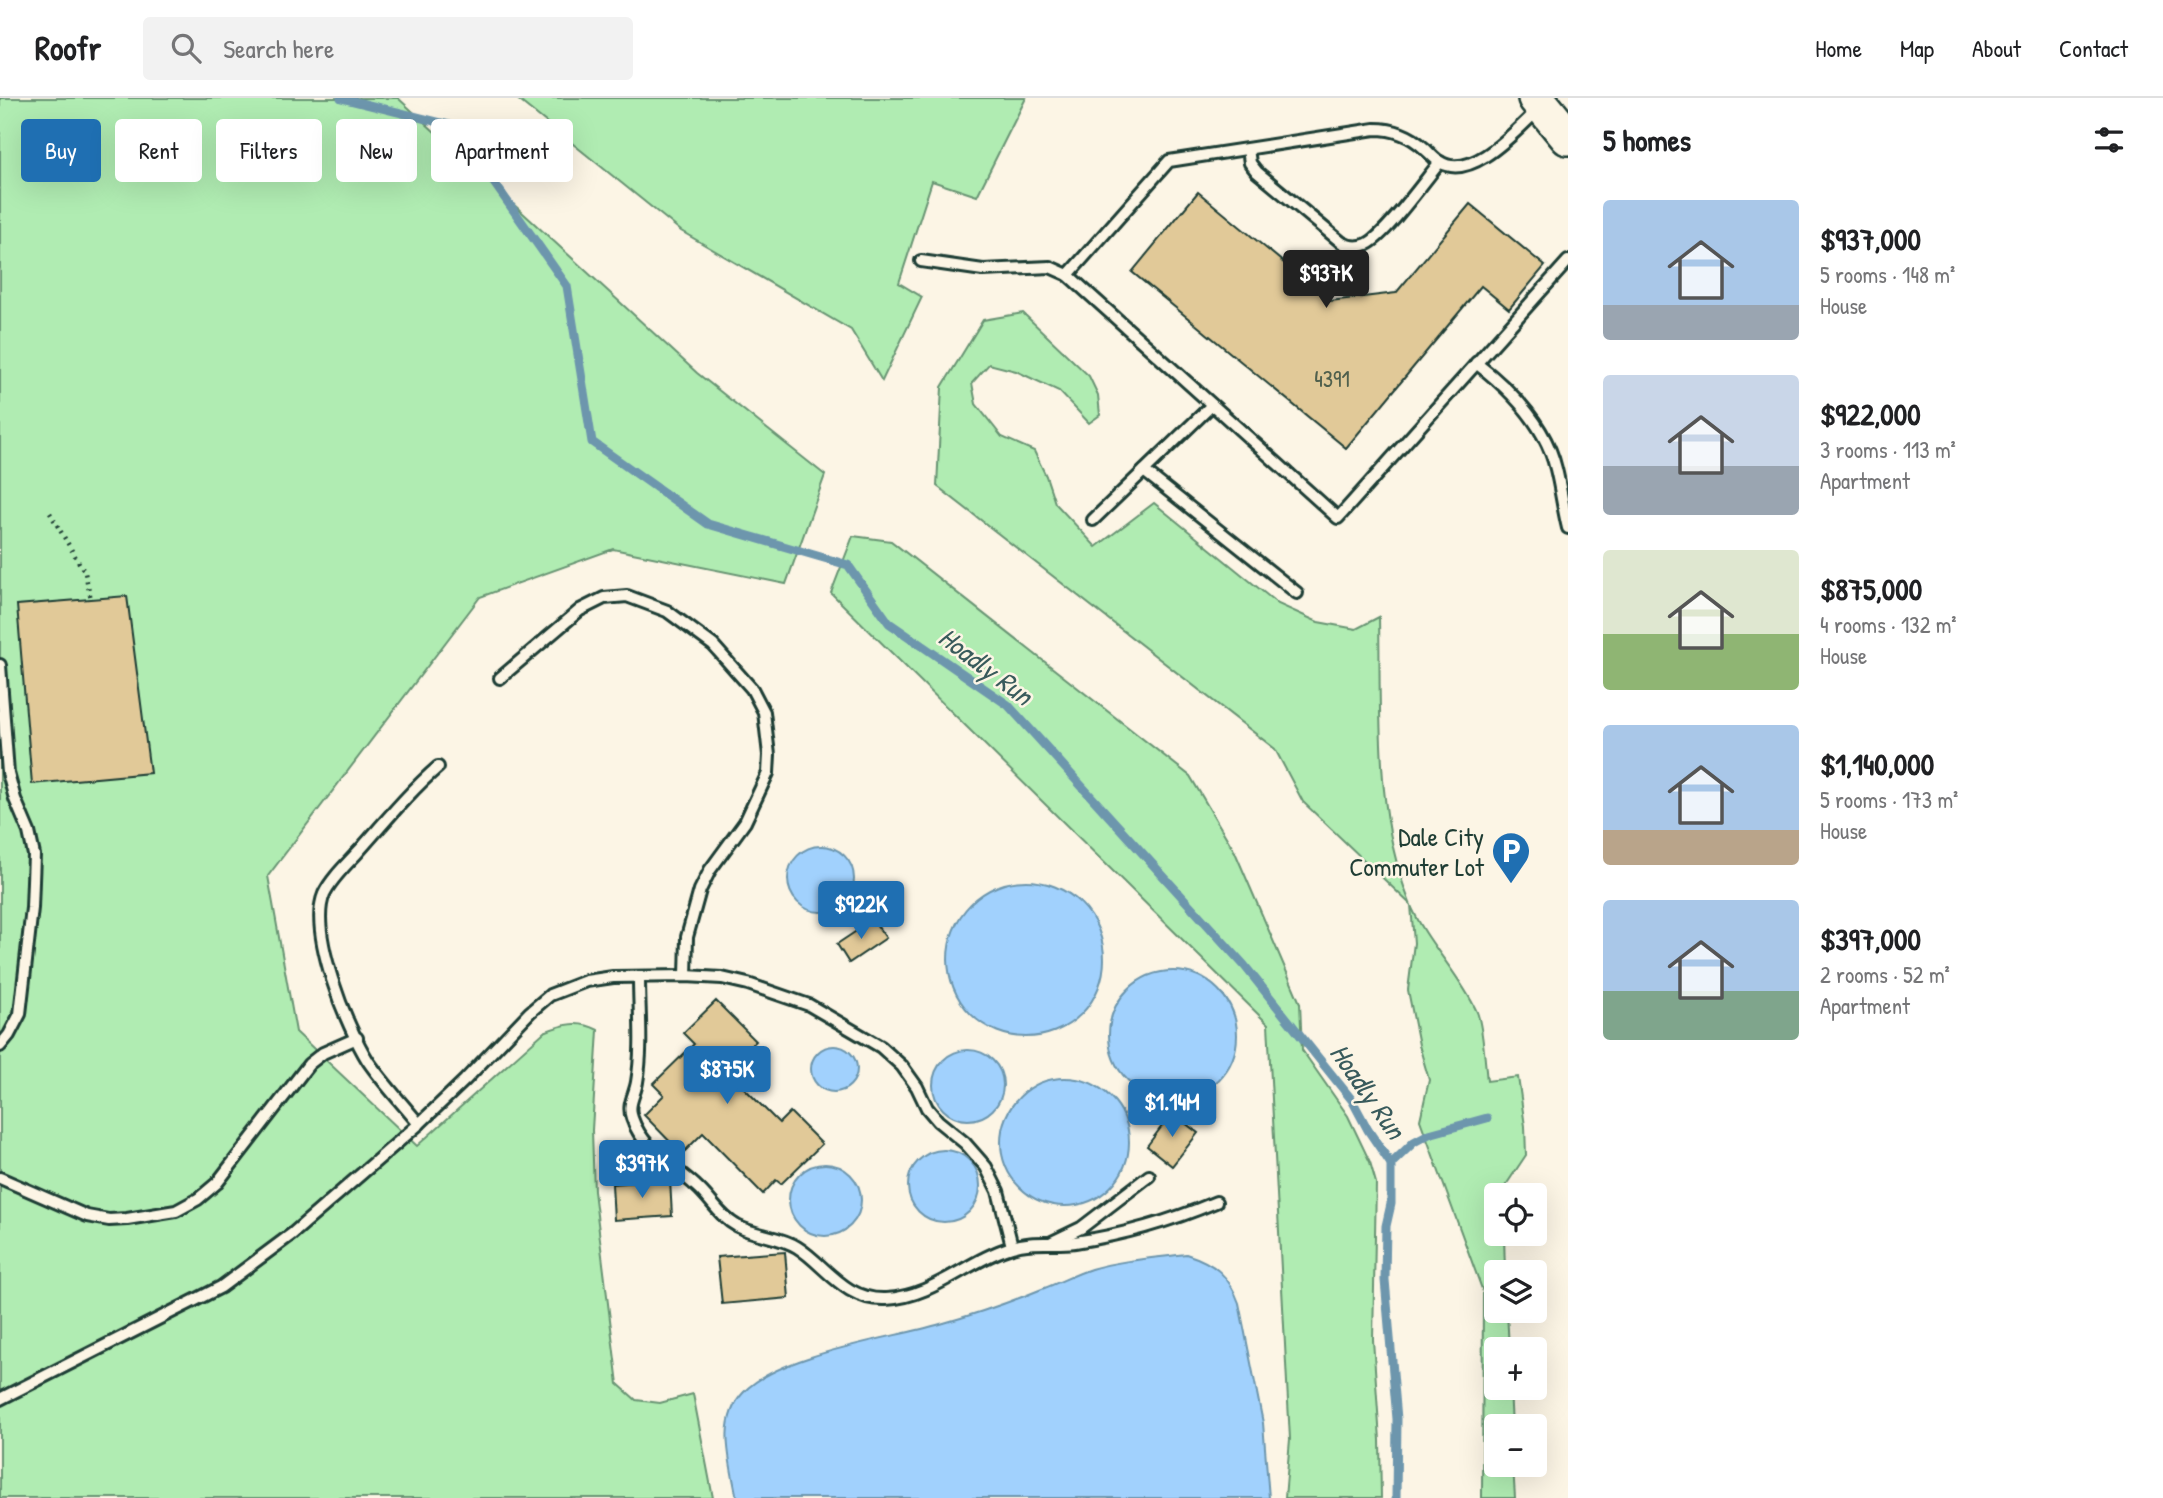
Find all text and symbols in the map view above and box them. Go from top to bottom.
search box [143,17,633,80]
text: Roofr [35,26,101,70]
icon: search [167,29,205,67]
text: Search here [223,31,334,66]
text: Home [1815,32,1862,64]
text: Map [1900,32,1934,64]
text: About [1972,32,2021,64]
text: Contact [2059,32,2128,64]
chip: Buy [21,119,101,182]
chip: Rent [115,119,202,182]
chip: Filters [216,119,322,182]
chip: New [336,119,417,182]
chip: Apartment [431,119,573,182]
text: 5 homes [1603,120,1691,160]
icon: filters [2090,121,2128,159]
text: $937,000 [1820,219,1921,259]
icon: home [1659,228,1743,312]
pin: $937K [1277,250,1375,310]
text: $937K [1299,257,1353,288]
text: 5 rooms · 148 m² [1820,259,1955,290]
text: House [1820,290,1867,321]
house number: 4391 [1314,363,1350,394]
text: $922,000 [1820,394,1921,434]
icon: home [1659,403,1743,487]
text: 3 rooms · 113 m² [1820,434,1956,465]
text: Apartment [1820,465,1910,496]
text: $875,000 [1820,569,1922,609]
icon: home [1659,578,1743,662]
text: 4 rooms · 132 m² [1820,609,1957,640]
water label: Hoadly Run [931,618,1043,715]
text: House [1820,640,1867,671]
text: $1,140,000 [1820,744,1934,784]
icon: home [1659,753,1743,837]
text: 5 rooms · 173 m² [1820,784,1958,815]
text: House [1820,815,1867,846]
place label: Dale City Commuter Lot [1349,819,1485,884]
parking icon: Dale City Commuter Lot [1490,830,1532,885]
pin: $922K [812,882,910,941]
text: $922K [834,888,888,919]
text: $397,000 [1820,919,1921,959]
icon: home [1659,928,1743,1012]
text: 2 rooms · 52 m² [1820,959,1950,990]
text: Apartment [1820,990,1910,1021]
water label: Hoadly Run [1321,1036,1416,1148]
pin: $875K [678,1046,776,1106]
text: $875K [700,1053,754,1084]
pin: $1.14M [1115,1080,1229,1139]
text: $1.14M [1144,1086,1200,1117]
pin: $397K [593,1140,691,1200]
text: $397K [615,1147,669,1178]
map controls [1484,1183,1547,1477]
button: locate [1484,1183,1547,1246]
button: layers [1484,1260,1547,1323]
button: + [1484,1337,1547,1400]
button: − [1484,1414,1547,1477]

